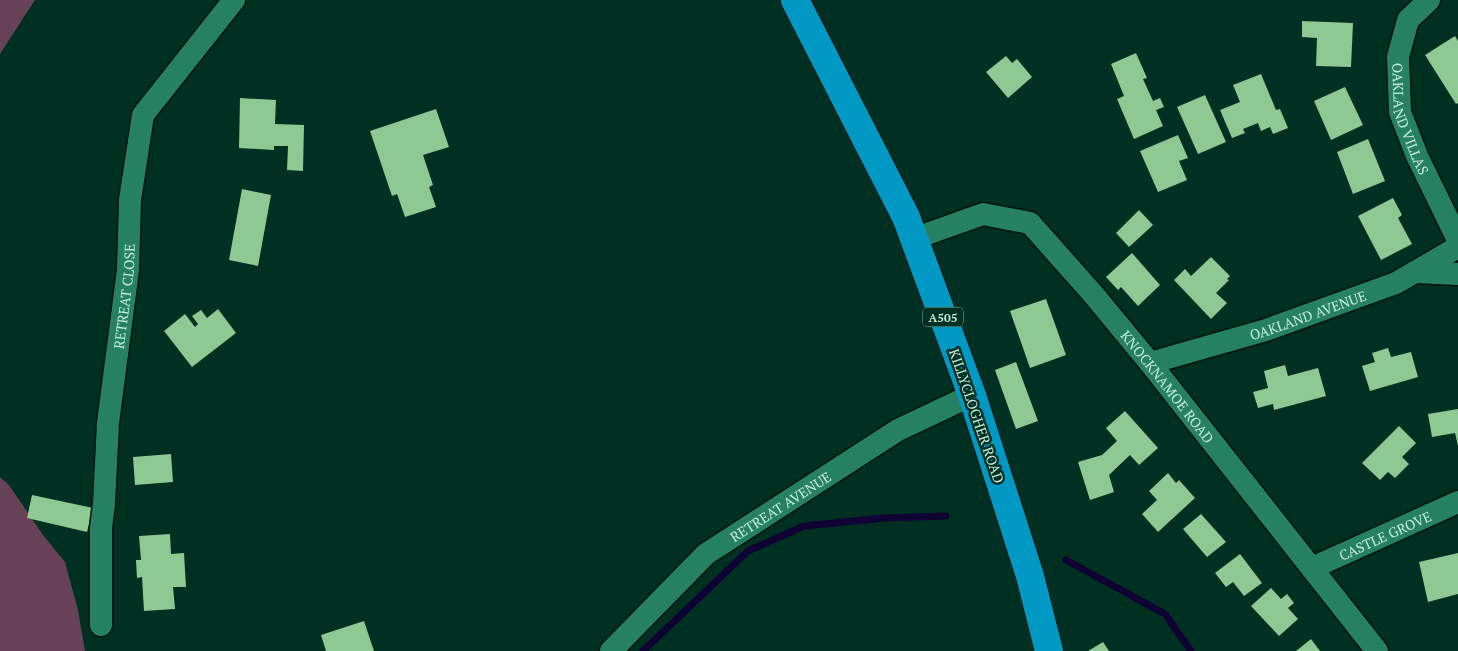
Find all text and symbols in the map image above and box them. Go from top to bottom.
street label: OAKLAND VILLAS [1389,63,1434,177]
street label: RETREAT CLOSE [108,243,138,350]
street label: OAKLAND AVENUE [1247,285,1369,344]
road number: A505 [923,308,963,326]
street label: KNOCKNAMOE ROAD [1117,326,1219,447]
street label: KILLYCLOGHER ROAD [945,346,1009,486]
street label: RETREAT AVENUE [726,466,834,546]
street label: CASTLE GROVE [1336,506,1434,564]

